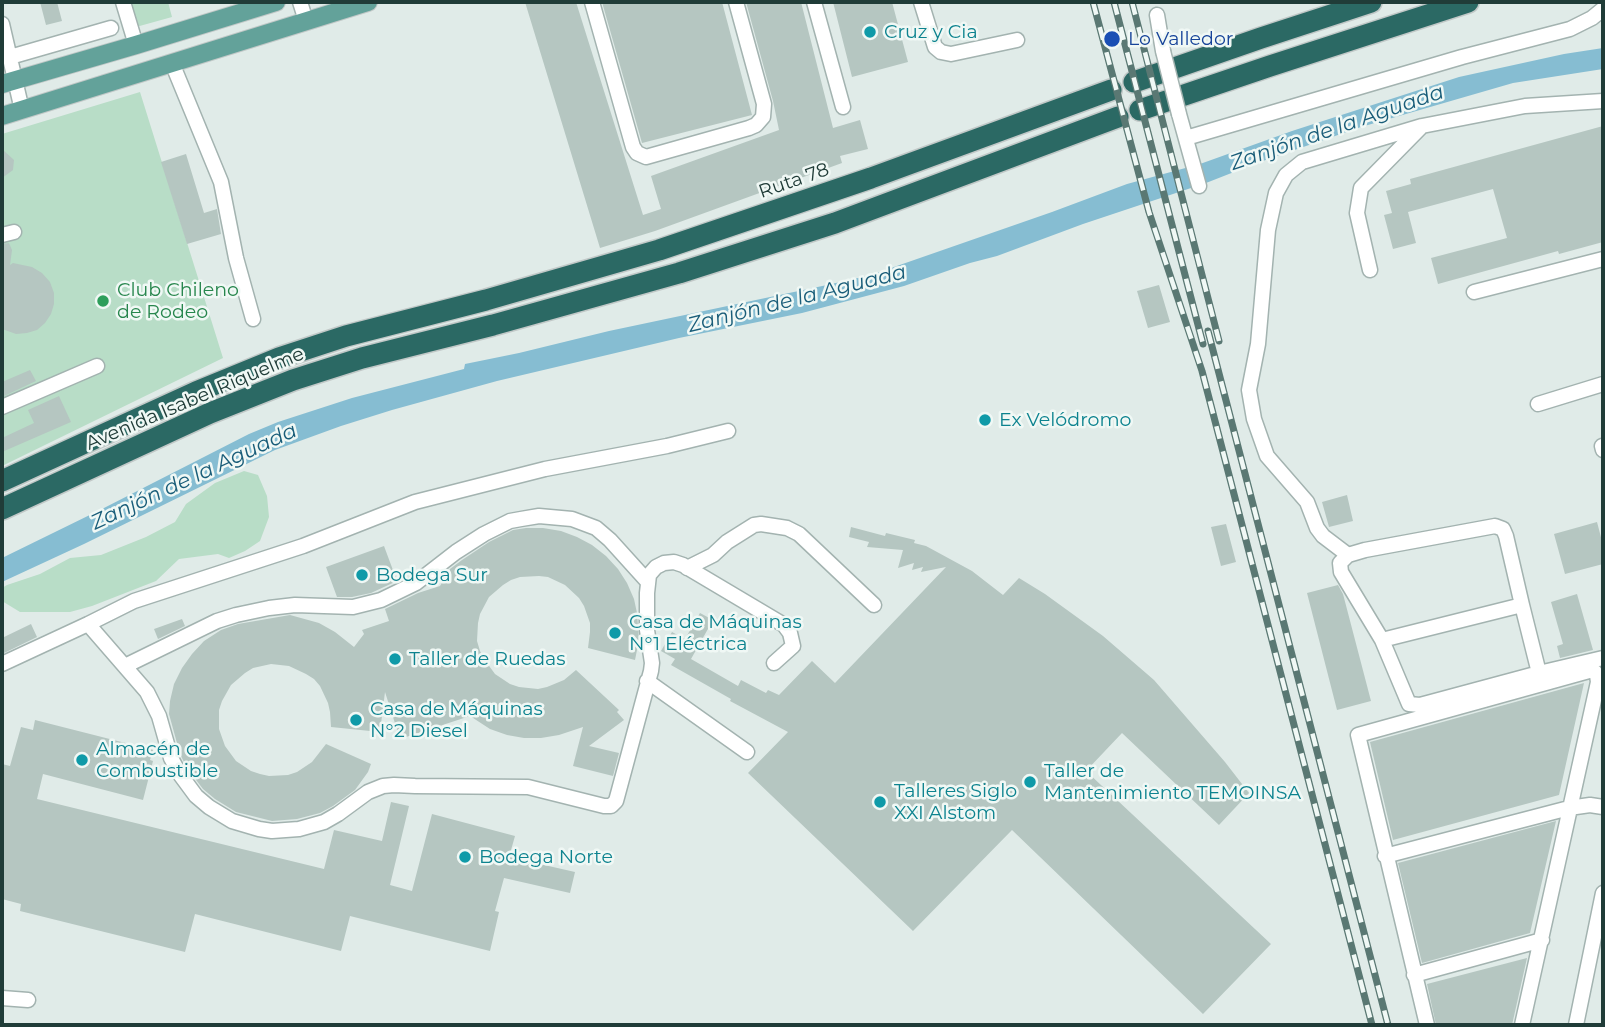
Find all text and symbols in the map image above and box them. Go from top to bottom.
place label: Cruz y Cia [884,21,978,43]
marker: Cruz y Cia [862,24,878,40]
place label: Lo Valledor [1128,28,1233,50]
marker: Lo Valledor [1102,29,1122,49]
water label: Zanjón de la Aguada [1227,80,1447,176]
street label: Ruta 78 [756,158,832,204]
water label: Zanjón de la Aguada [685,260,909,338]
place label: Club Chileno de Rodeo [117,279,239,323]
marker: Club Chileno de Rodeo [95,293,111,309]
street label: Avenida Isabel Riquelme [82,343,308,455]
place label: Ex Velódromo [999,409,1132,431]
marker: Ex Velódromo [977,412,993,428]
water label: Zanjón de la Aguada [87,418,301,536]
place label: Bodega Sur [376,564,488,586]
marker: Bodega Sur [354,567,370,583]
place label: Casa de Máquinas N°1 Eléctrica [629,611,802,655]
marker: Casa de Máquinas N°1 Eléctrica [607,625,623,641]
place label: Taller de Ruedas [409,648,566,670]
marker: Taller de Ruedas [387,651,403,667]
place label: Casa de Máquinas N°2 Diesel [370,698,543,742]
marker: Casa de Máquinas N°2 Diesel [348,712,364,728]
place label: Almacén de Combustible [96,738,218,782]
marker: Almacén de Combustible [74,752,90,768]
place label: Taller de Mantenimiento TEMOINSA [1044,760,1301,804]
marker: Taller de Mantenimiento TEMOINSA [1022,774,1038,790]
place label: Talleres Siglo XXI Alstom [894,780,1017,824]
marker: Talleres Siglo XXI Alstom [872,794,888,810]
place label: Bodega Norte [479,846,613,868]
marker: Bodega Norte [457,849,473,865]

